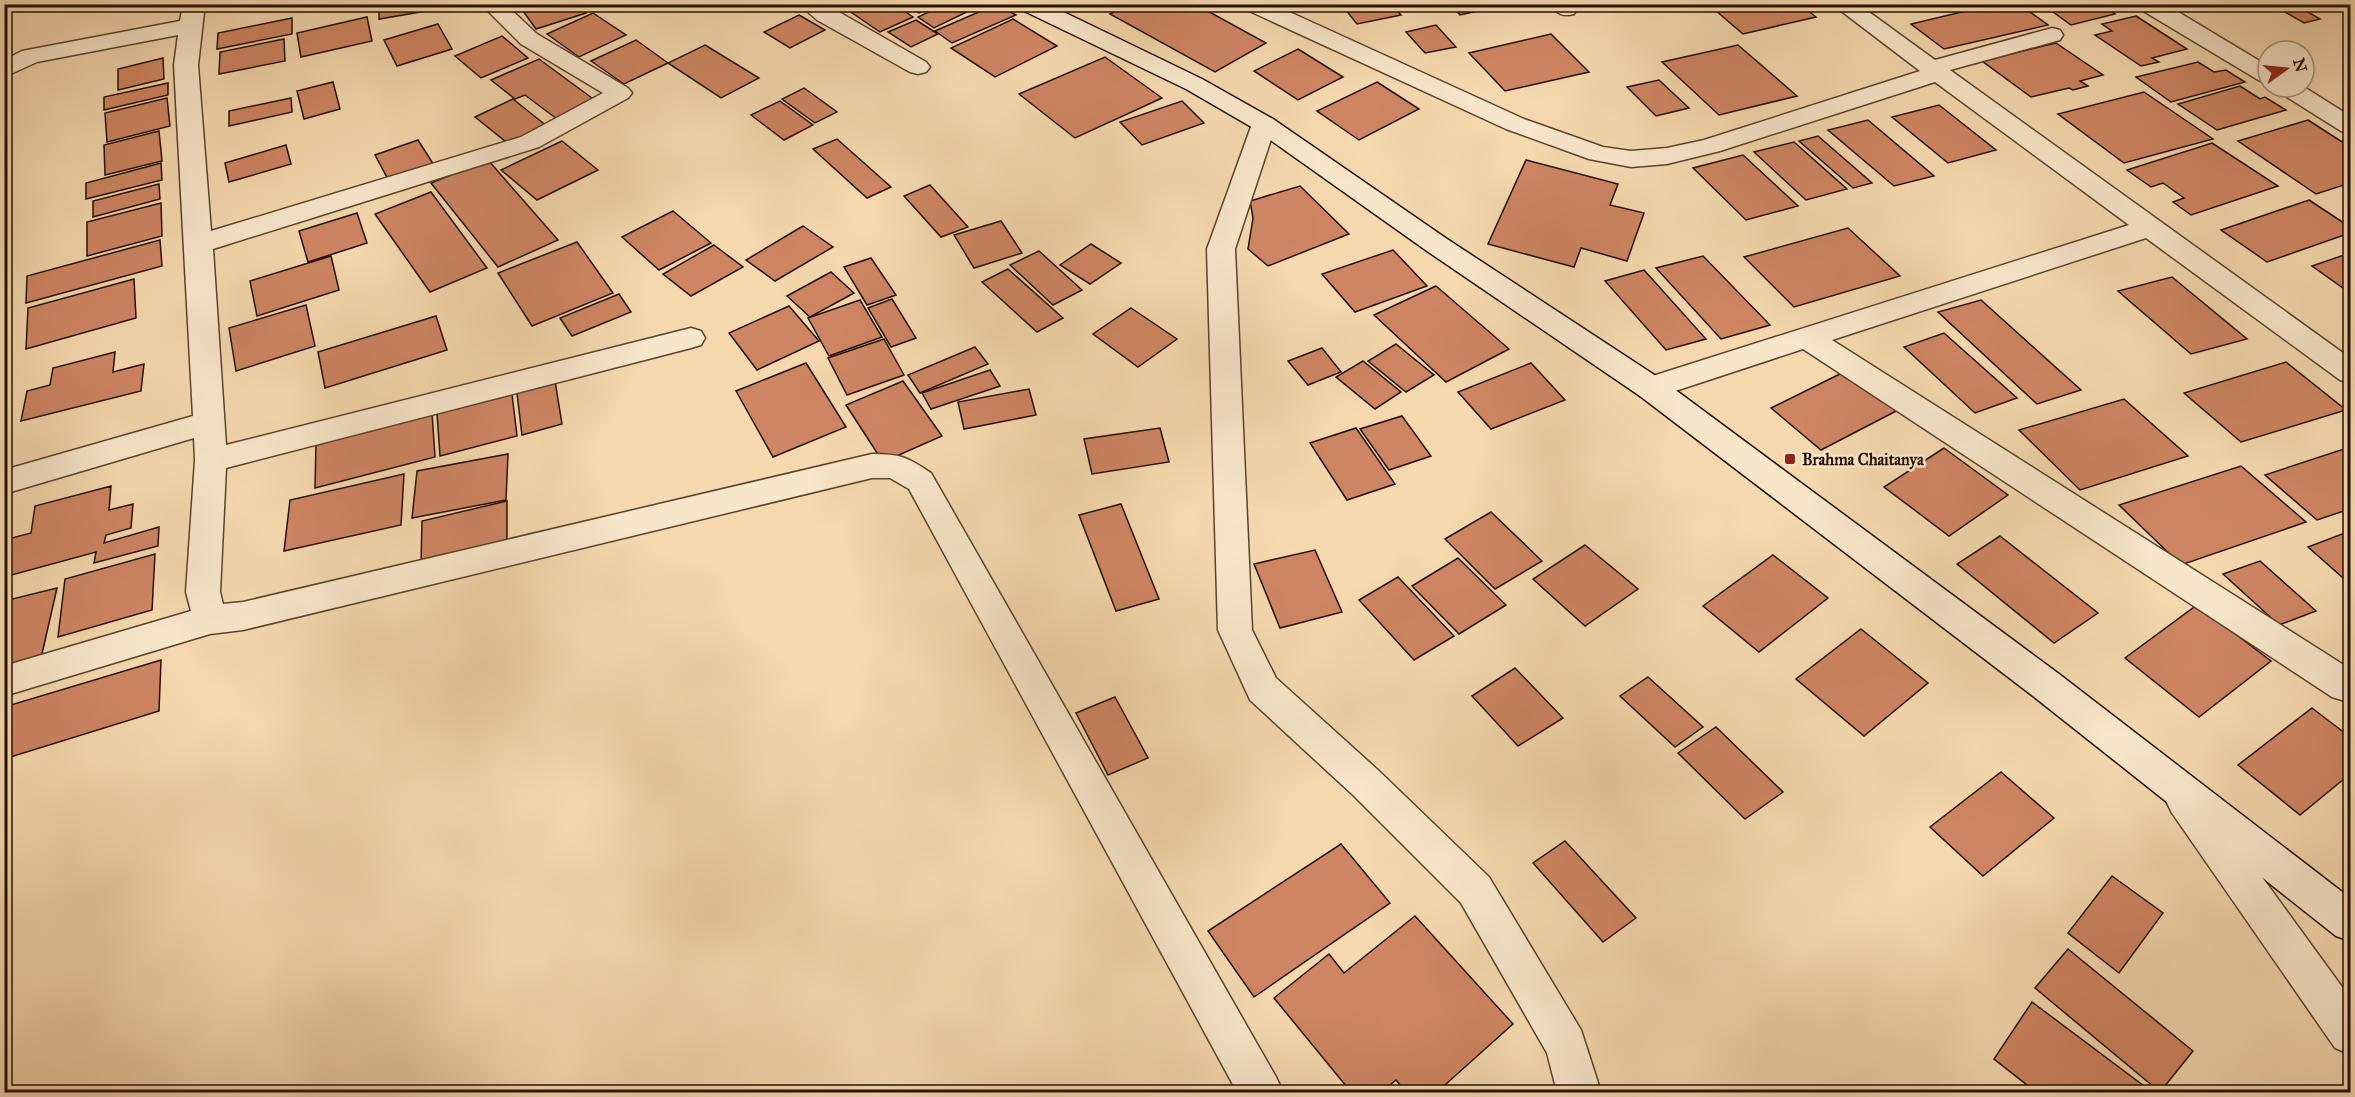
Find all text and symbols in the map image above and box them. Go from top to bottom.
north arrow [2256,39,2316,99]
text: N [2289,56,2311,75]
place label: Brahma Chaitanya [1802,450,1925,470]
marker: Brahma Chaitanya [1783,452,1797,466]

